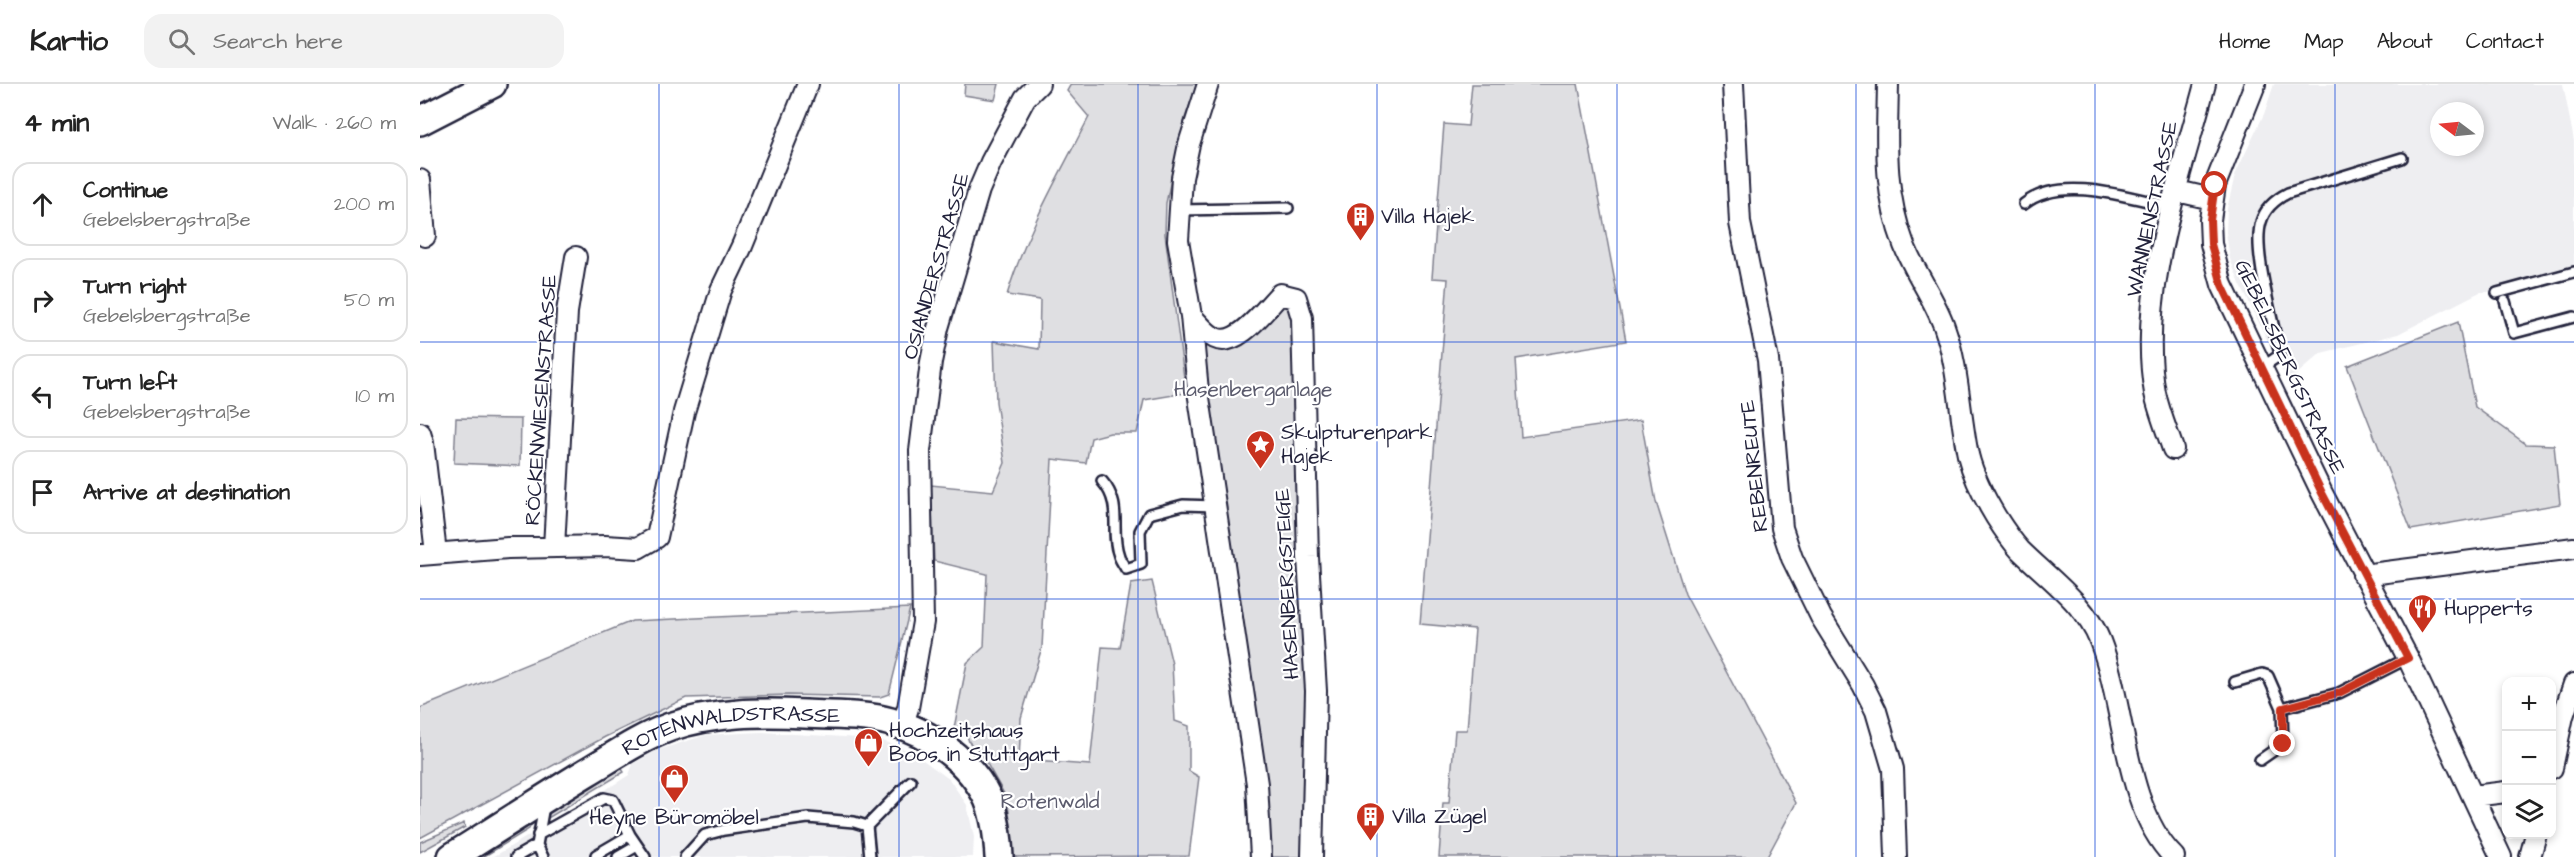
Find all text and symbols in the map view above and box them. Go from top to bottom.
search box [144,14,564,68]
text: Kartio [30,22,108,61]
icon: search [165,25,198,58]
text: Search here [213,26,343,57]
text: Home [2219,27,2271,56]
text: Map [2304,27,2344,56]
text: About [2377,27,2433,56]
text: Contact [2466,27,2544,56]
north arrow [2430,102,2484,156]
text: 4 min [24,105,89,141]
text: Walk · 260 m [273,109,396,137]
street label: WANNENSTRASSE [2119,118,2185,300]
street label: OSIANDERSTRASSE [895,169,977,363]
route start [2201,171,2227,197]
text: Continue [83,175,168,206]
icon: ahead [26,188,59,221]
text: 200 m [334,190,394,218]
building icon: Villa Hajek [1344,200,1376,242]
place label: Villa Hajek [1381,202,1475,231]
text: Gebelsbergstraße [83,206,251,234]
street label: GEBELSBERGSTRASSE [2227,255,2353,480]
text: Turn right [83,271,186,302]
street label: RÖCKENWIESENSTRASSE [518,273,564,526]
icon: right [26,284,59,317]
text: 50 m [344,286,394,314]
text: Gebelsbergstraße [83,302,251,330]
text: Turn left [83,367,177,398]
park label: Hasenberganlage [1174,375,1332,406]
icon: left [26,380,59,413]
text: 10 m [355,382,394,410]
text: Gebelsbergstraße [83,398,251,426]
street label: REBENREUTE [1733,398,1775,533]
place label: Skulpturenpark Hajek [1281,418,1433,471]
place icon: Skulpturenpark Hajek [1244,428,1276,470]
icon: arrive [26,476,59,509]
text: Arrive at destination [83,477,290,508]
street label: HASENBERGSTEIGE [1267,487,1306,680]
restaurant icon: Hupperts [2407,592,2439,634]
place label: Hupperts [2444,594,2533,624]
map controls [2502,677,2556,839]
button: + [2502,677,2556,731]
street label: ROTENWALDSTRASSE [616,699,841,762]
place label: Hochzeitshaus Boos in Stuttgart [889,716,1060,771]
shop icon: Hochzeitshaus Boos in Stuttgart [852,726,884,768]
route end [2269,730,2295,756]
button: − [2502,731,2556,785]
shop icon: Heyne Büromöbel [658,762,690,804]
button: layers [2502,785,2556,839]
park label: Rotenwald [1001,787,1100,816]
building icon: Villa Zügel [1355,800,1387,842]
place label: Villa Zügel [1392,802,1487,833]
place label: Heyne Büromöbel [589,803,759,834]

